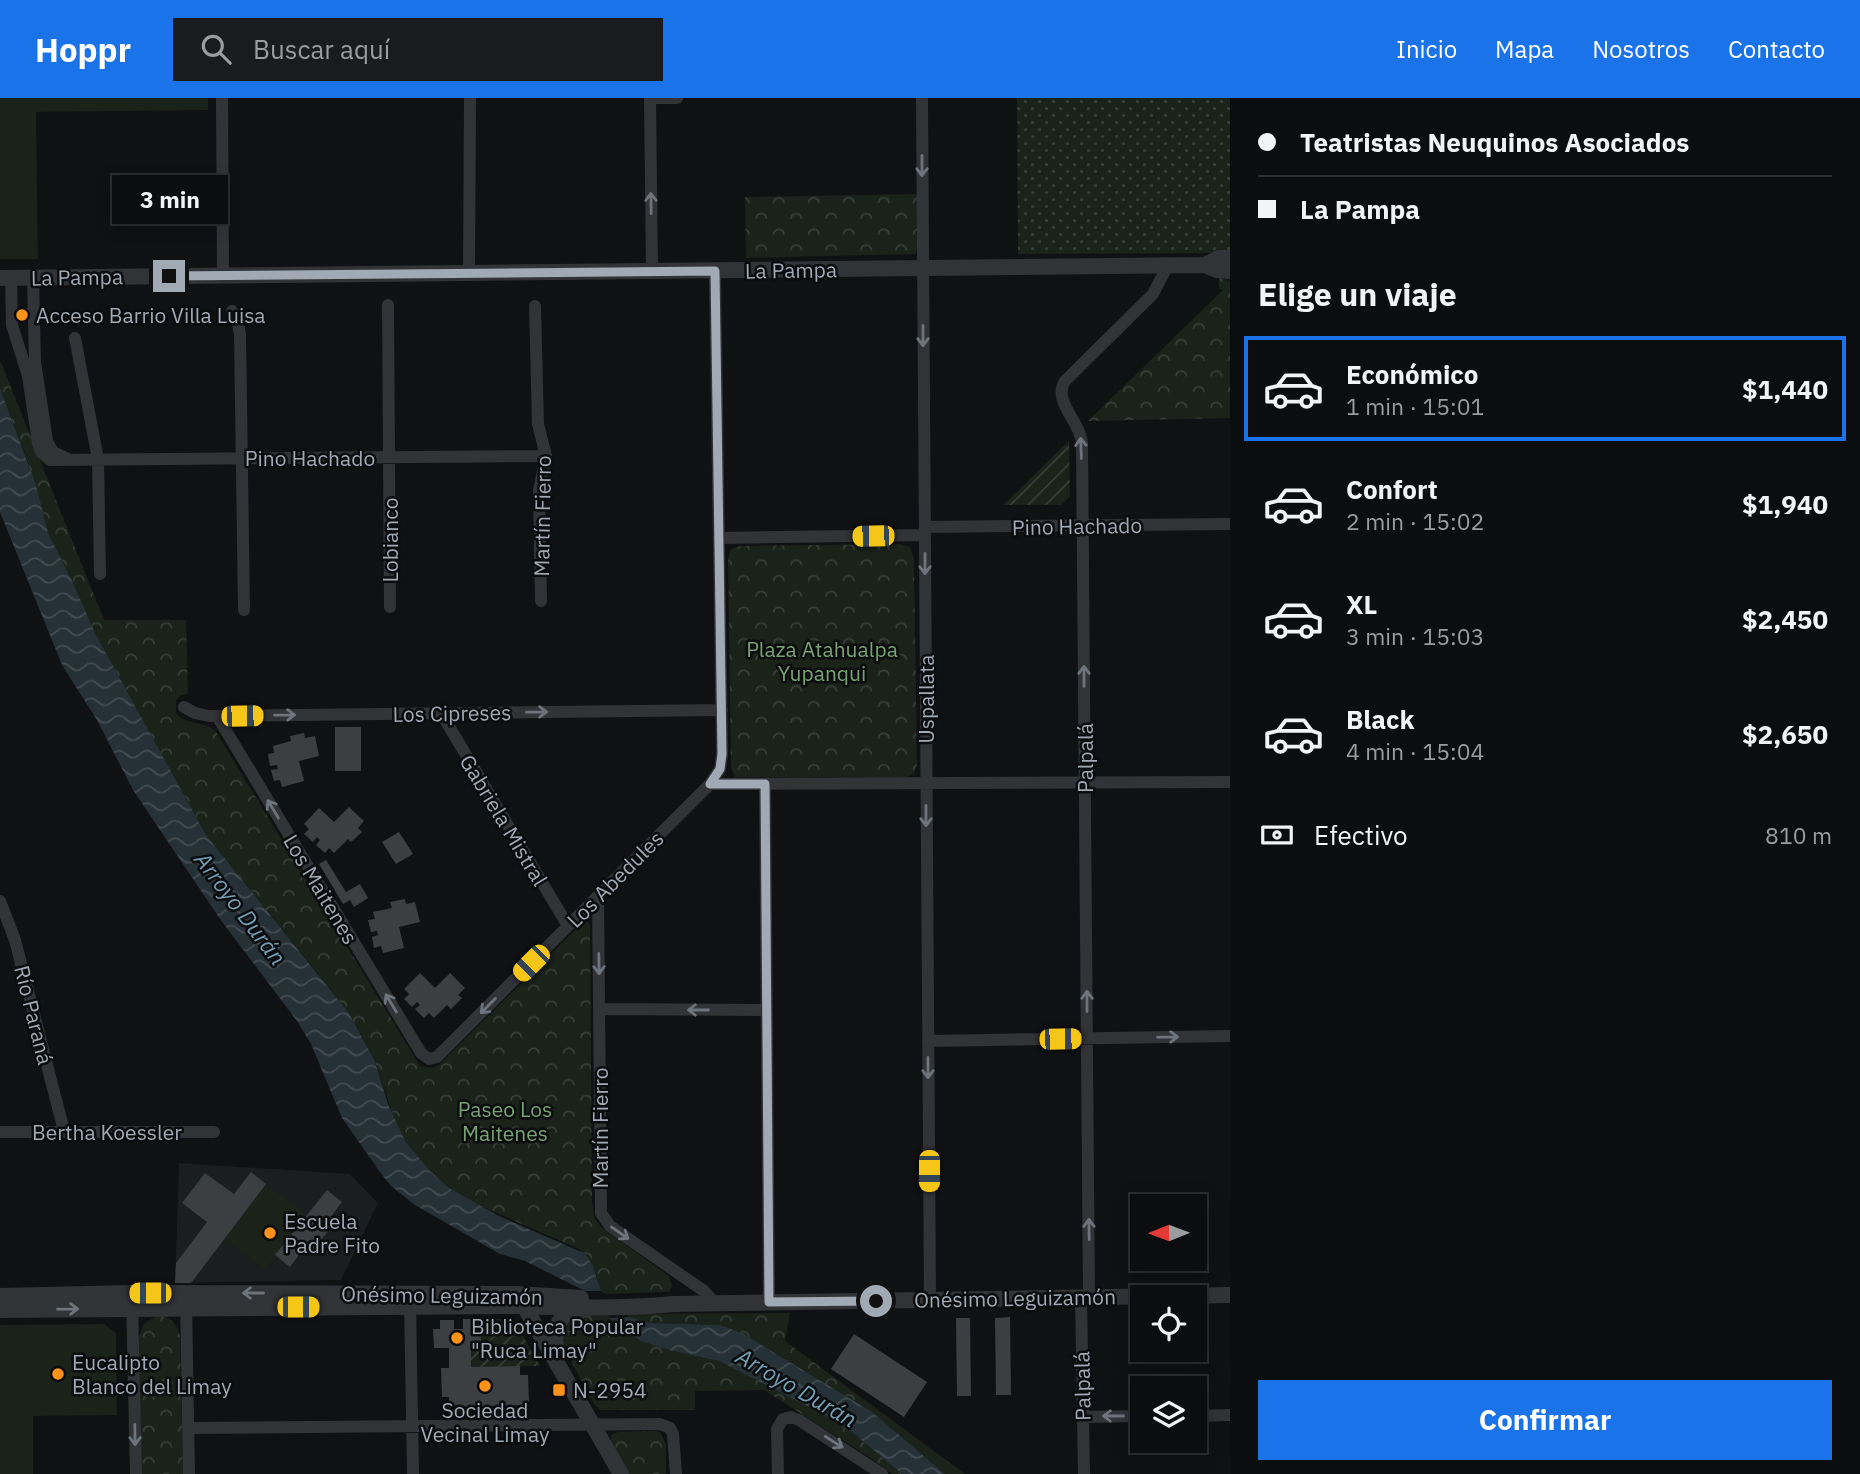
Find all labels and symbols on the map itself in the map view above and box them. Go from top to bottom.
one-way arrow [915,154,929,177]
callout: 3 min [111,174,227,223]
one-way arrow [644,191,658,214]
street label: La Pampa [745,255,837,285]
route end [153,260,185,292]
street label: La Pampa [31,262,123,292]
place label: Acceso Barrio Villa Luisa [36,301,266,329]
marker: Acceso Barrio Villa Luisa [14,307,30,323]
one-way arrow [916,324,930,347]
one-way arrow [1075,437,1088,460]
street label: Pino Hachado [245,444,375,472]
street label: Martín Fierro [527,455,557,577]
street label: Lobianco [376,498,404,582]
street label: Pino Hachado [1012,511,1142,541]
car [852,525,895,547]
one-way arrow [918,552,932,575]
park label: Plaza Atahualpa Yupanqui [746,635,898,687]
street label: Uspallata [912,655,940,743]
one-way arrow [1077,665,1091,688]
street label: Los Cipreses [392,698,512,728]
car [221,705,264,727]
one-way arrow [525,705,548,719]
one-way arrow [273,708,296,722]
street label: Palpalá [1071,723,1099,793]
street label: Gabriela Mistral [454,749,554,891]
one-way arrow [265,799,279,819]
one-way arrow [919,804,933,827]
street label: Los Abedules [561,825,669,933]
street label: Los Maitenes [277,829,365,949]
water label: Arroyo Durán [188,844,293,971]
car [509,941,554,985]
one-way arrow [592,953,606,976]
street label: Río Paraná [8,963,60,1067]
one-way arrow [1080,990,1094,1013]
one-way arrow [383,994,397,1014]
one-way arrow [480,997,497,1014]
one-way arrow [687,1003,710,1017]
car [1039,1028,1082,1050]
one-way arrow [1156,1030,1179,1044]
one-way arrow [921,1056,935,1079]
street label: Martín Fierro [586,1067,614,1189]
park label: Paseo Los Maitenes [458,1095,552,1147]
street label: Bertha Koessler [32,1118,182,1146]
car [919,1150,940,1192]
north arrow [1130,1194,1208,1270]
place label: Escuela Padre Fito [284,1207,380,1259]
one-way arrow [1082,1218,1096,1241]
marker: Escuela Padre Fito [262,1225,278,1241]
one-way arrow [609,1226,629,1240]
street label: Onésimo Leguizamón [341,1279,543,1311]
street label: Onésimo Leguizamón [914,1282,1116,1314]
car [130,1283,172,1304]
route start [860,1285,892,1317]
one-way arrow [241,1286,264,1300]
car [278,1297,320,1318]
one-way arrow [56,1302,79,1315]
place label: Biblioteca Popular "Ruca Limay" [471,1312,644,1364]
marker: Biblioteca Popular "Ruca Limay" [449,1330,465,1346]
water label: Arroyo Durán [730,1340,863,1434]
place label: Eucalipto Blanco del Limay [72,1348,232,1400]
street label: Palpalá [1067,1351,1097,1421]
marker: Eucalipto Blanco del Limay [50,1366,66,1382]
place label: N-2954 [573,1376,647,1404]
marker: Sociedad Vecinal Limay [477,1378,493,1394]
marker: N-2954 [551,1382,567,1398]
place label: Sociedad Vecinal Limay [420,1396,550,1448]
one-way arrow [1102,1409,1125,1423]
one-way arrow [128,1423,142,1446]
one-way arrow [823,1435,843,1449]

